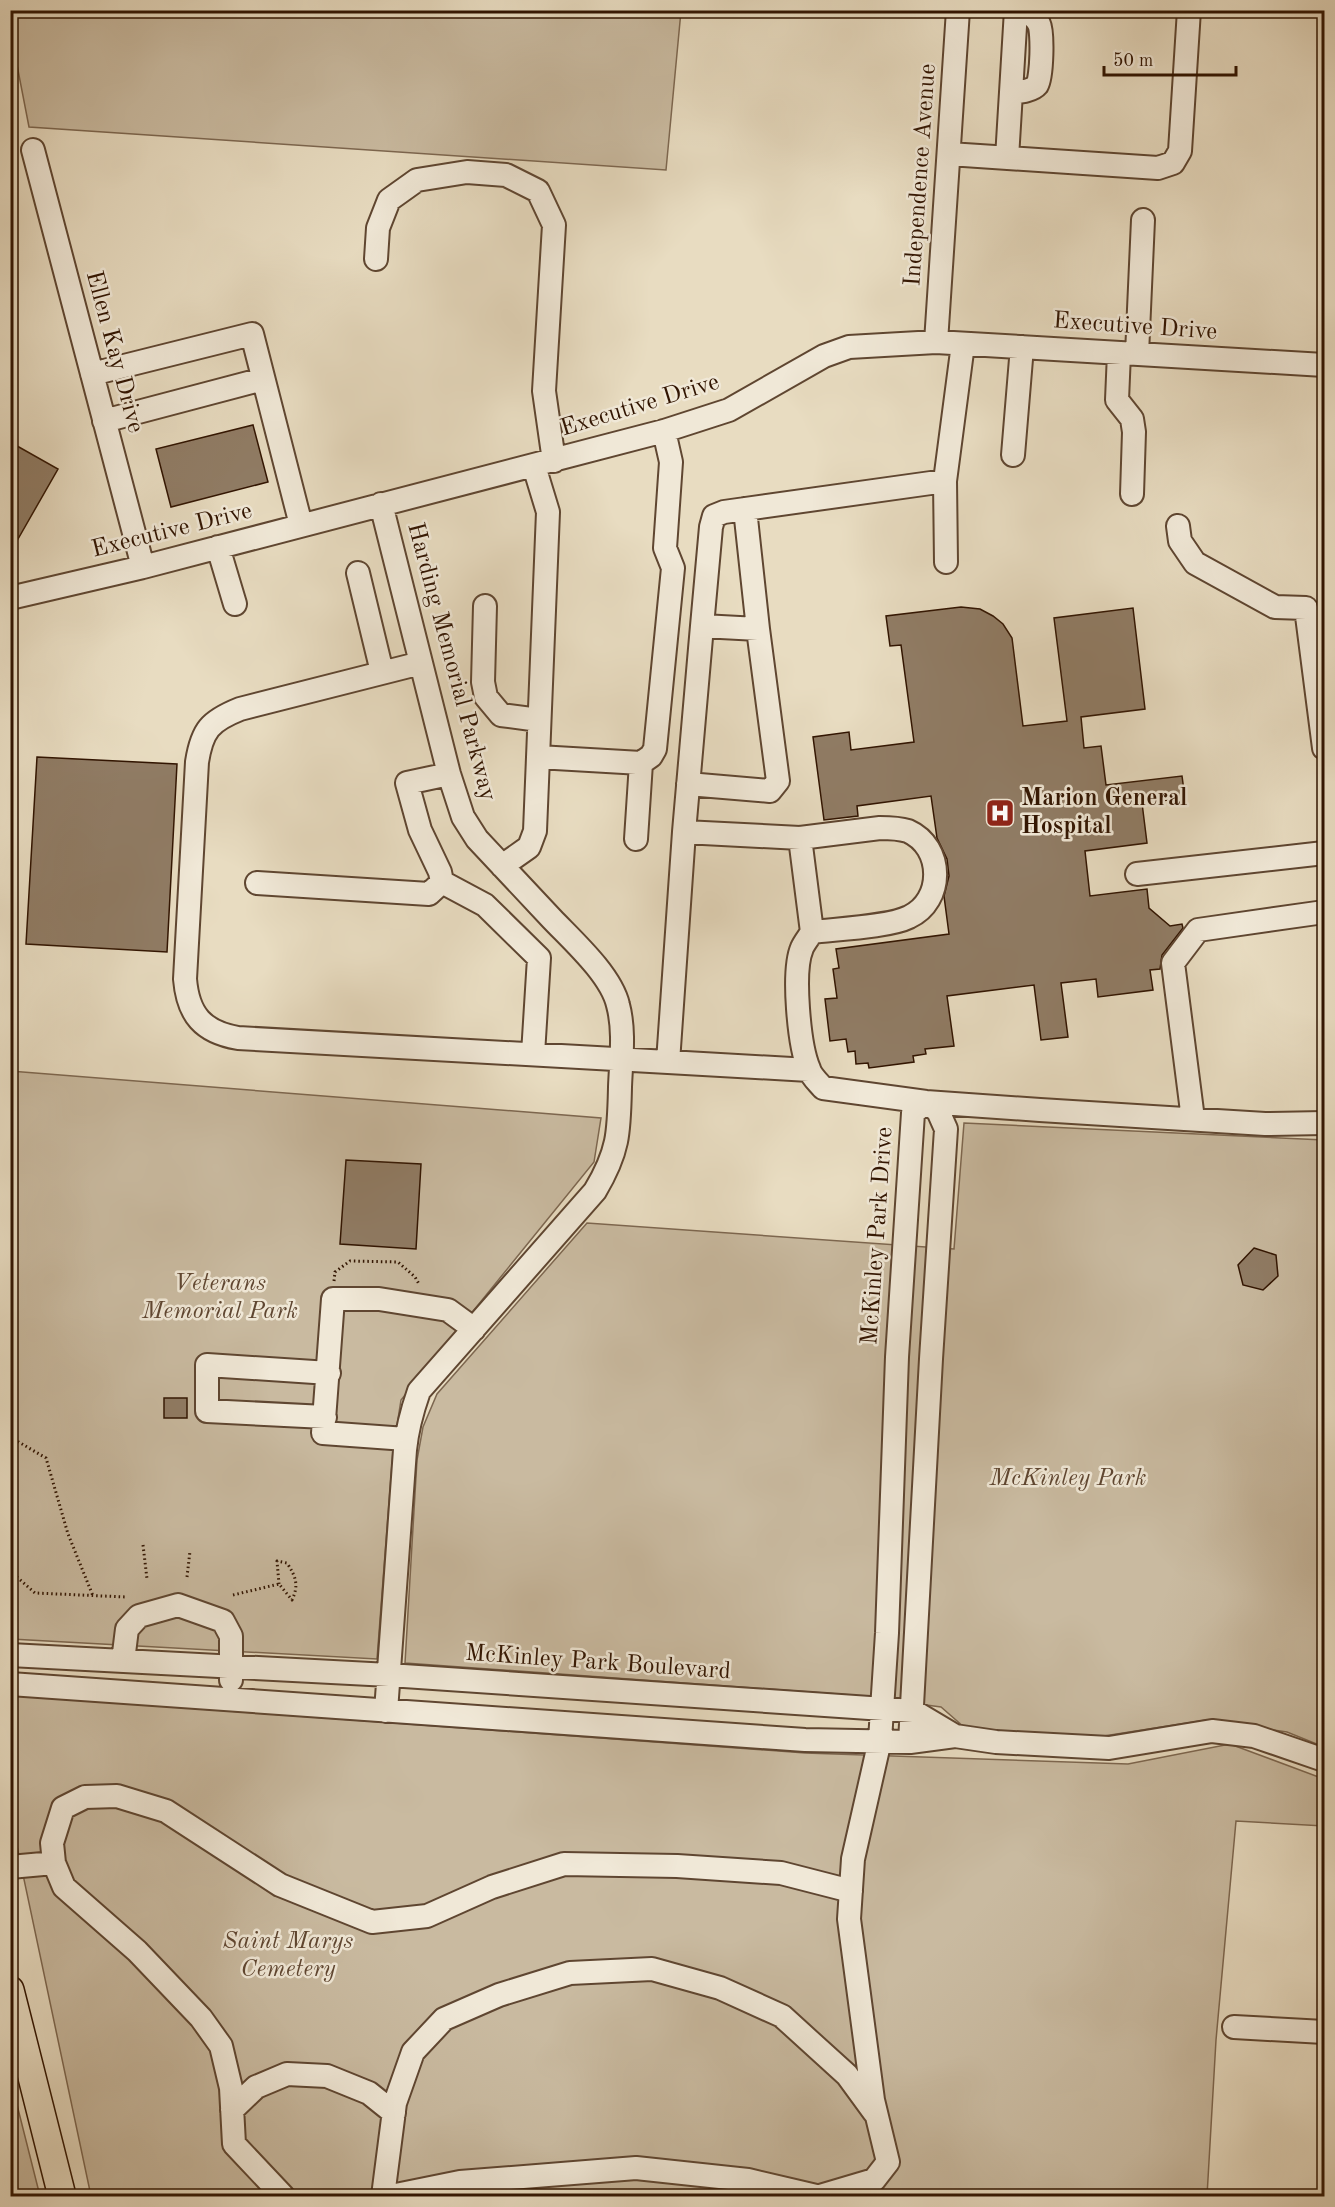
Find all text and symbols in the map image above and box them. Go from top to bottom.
scale bar [1104,39,1236,77]
text: 50 m [1113,52,1153,70]
street label: Independence Avenue [901,63,941,287]
street label: Ellen Kay Drive [81,268,147,436]
street label: Executive Drive [1052,309,1218,345]
street label: Executive Drive [558,370,722,442]
street label: Executive Drive [89,499,255,563]
street label: Harding Memorial Parkway [402,520,500,804]
place label: Marion General Hospital [1021,787,1188,839]
hospital icon: Marion General Hospital [984,797,1016,829]
street label: McKinley Park Drive [858,1126,898,1346]
park label: Veterans Memorial Park [141,1272,298,1324]
park label: McKinley Park [989,1467,1146,1491]
street label: McKinley Park Boulevard [464,1642,732,1684]
park label: Saint Marys Cemetery [223,1930,353,1982]

